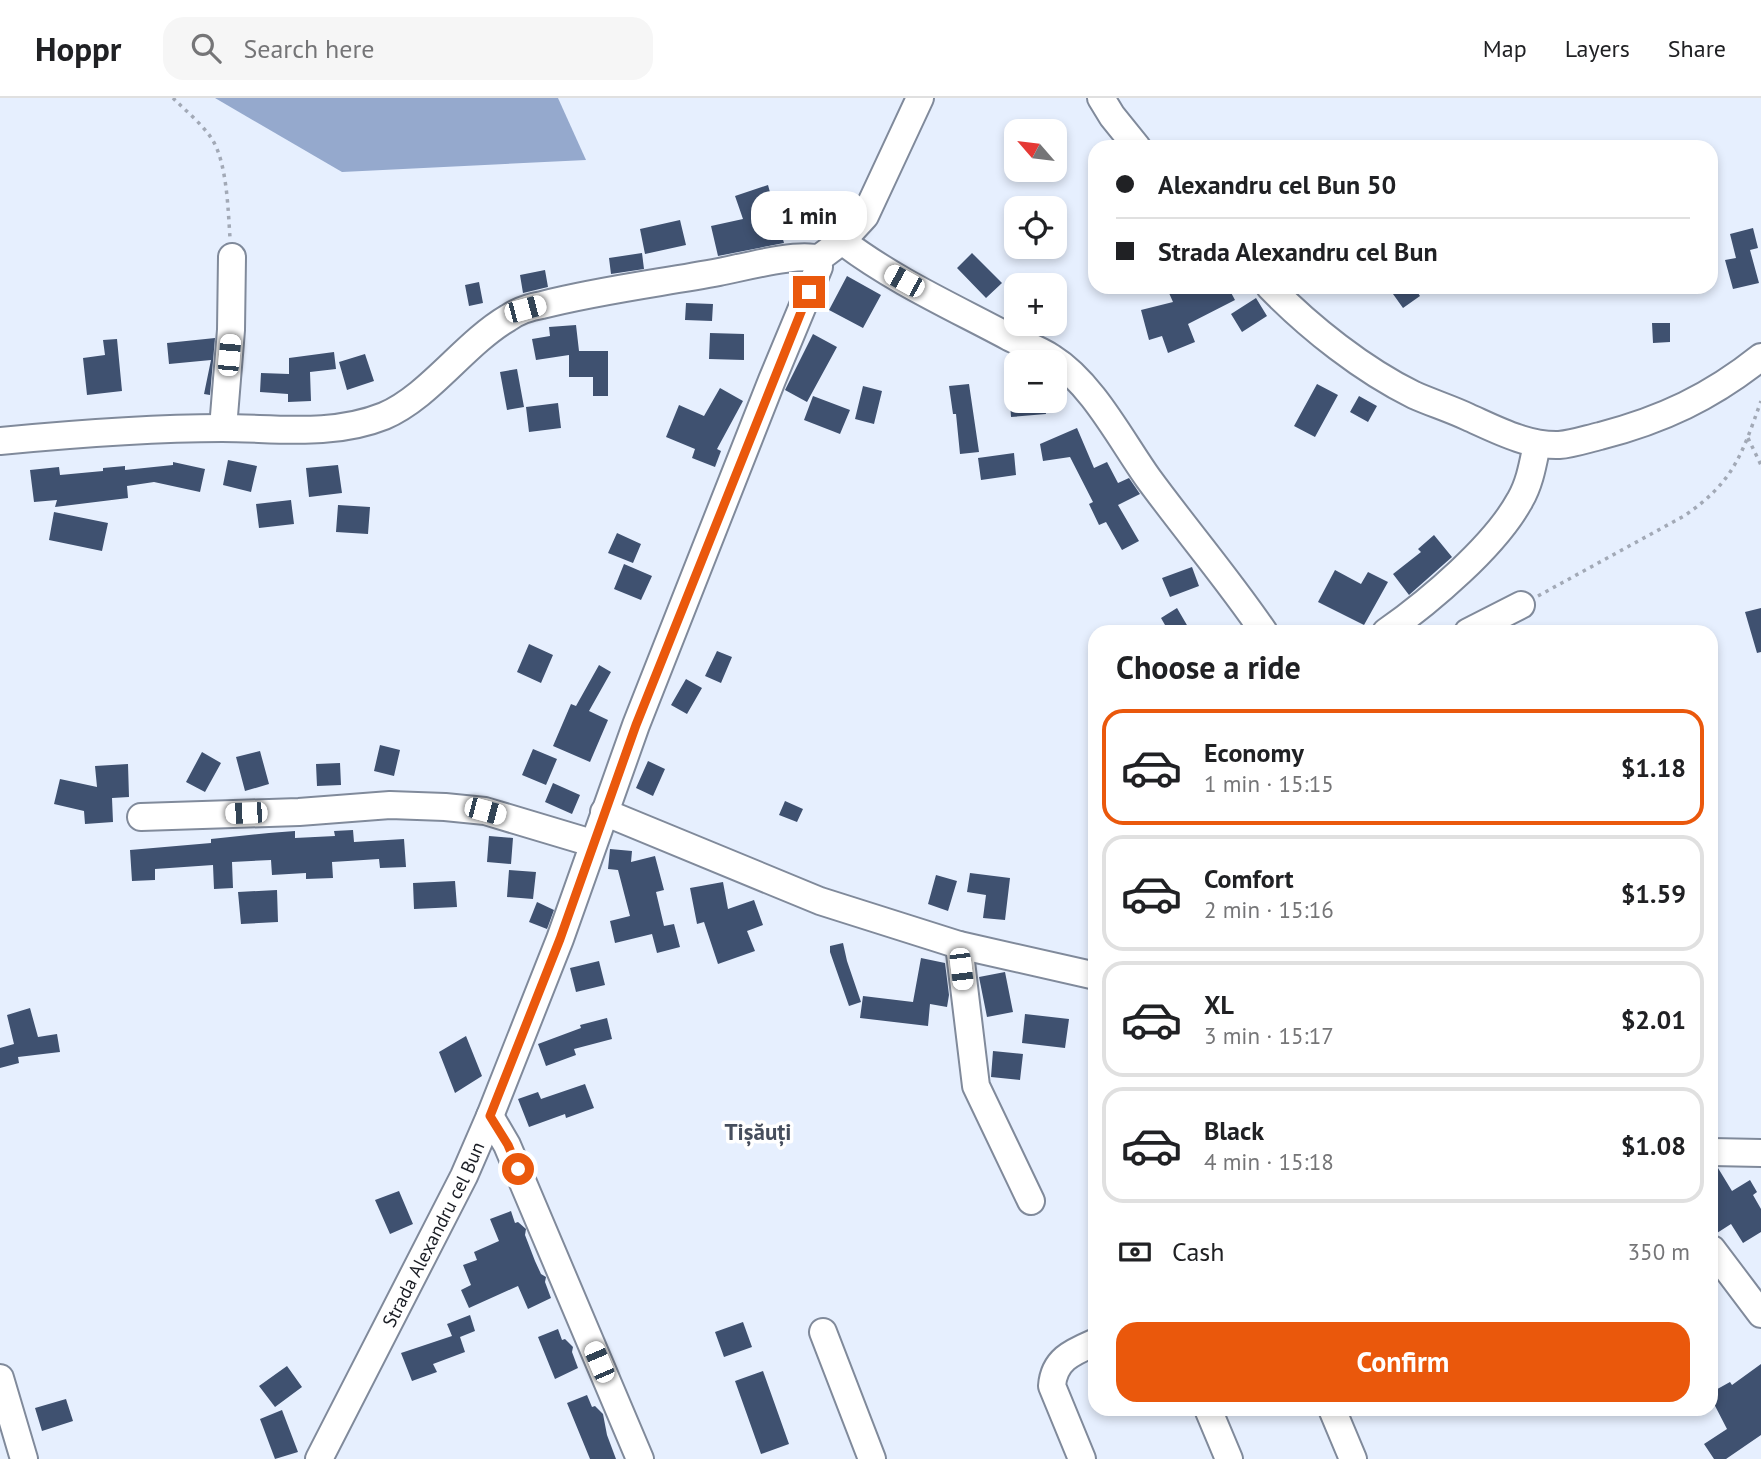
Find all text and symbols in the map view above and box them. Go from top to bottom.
search box [163,17,653,80]
text: Hoppr [35,27,121,70]
icon: search [187,29,225,67]
text: Search here [243,32,375,65]
text: Map [1483,33,1527,64]
text: Layers [1565,33,1630,64]
text: Share [1668,33,1726,64]
north arrow [1004,119,1068,182]
map controls [1004,119,1067,413]
text: Alexandru cel Bun 50 [1158,168,1396,201]
callout: 1 min [751,190,867,240]
button: locate [1004,196,1067,259]
text: 1 min [781,201,837,230]
text: Strada Alexandru cel Bun [1158,235,1438,268]
car [881,262,928,300]
button: + [1004,273,1067,336]
route end [793,276,825,308]
car [502,293,549,325]
car [217,333,242,377]
button: − [1004,350,1067,413]
text: Choose a ride [1116,646,1301,688]
icon: car [1120,736,1183,799]
text: Economy [1204,736,1304,769]
text: $1.18 [1621,751,1686,784]
text: 1 min · 15:15 [1204,769,1334,798]
car [462,795,509,827]
car [225,802,268,824]
icon: car [1120,862,1183,925]
text: Comfort [1204,862,1294,895]
text: $1.59 [1621,877,1686,910]
text: 2 min · 15:16 [1204,895,1334,924]
car [949,947,974,991]
icon: car [1120,988,1183,1051]
text: XL [1204,988,1234,1021]
text: $2.01 [1621,1003,1686,1036]
text: 3 min · 15:17 [1204,1021,1334,1050]
icon: car [1120,1114,1183,1177]
text: Black [1204,1114,1264,1147]
district label: Tișăuți [725,1117,791,1147]
text: $1.08 [1621,1129,1686,1162]
street label: Strada Alexandru cel Bun [377,1138,489,1331]
text: 4 min · 15:18 [1204,1147,1334,1176]
route start [502,1153,534,1185]
icon: cash [1116,1233,1154,1271]
text: Cash [1172,1235,1224,1268]
text: 350 m [1628,1237,1690,1266]
button: Confirm [1116,1322,1690,1402]
car [582,1339,617,1385]

